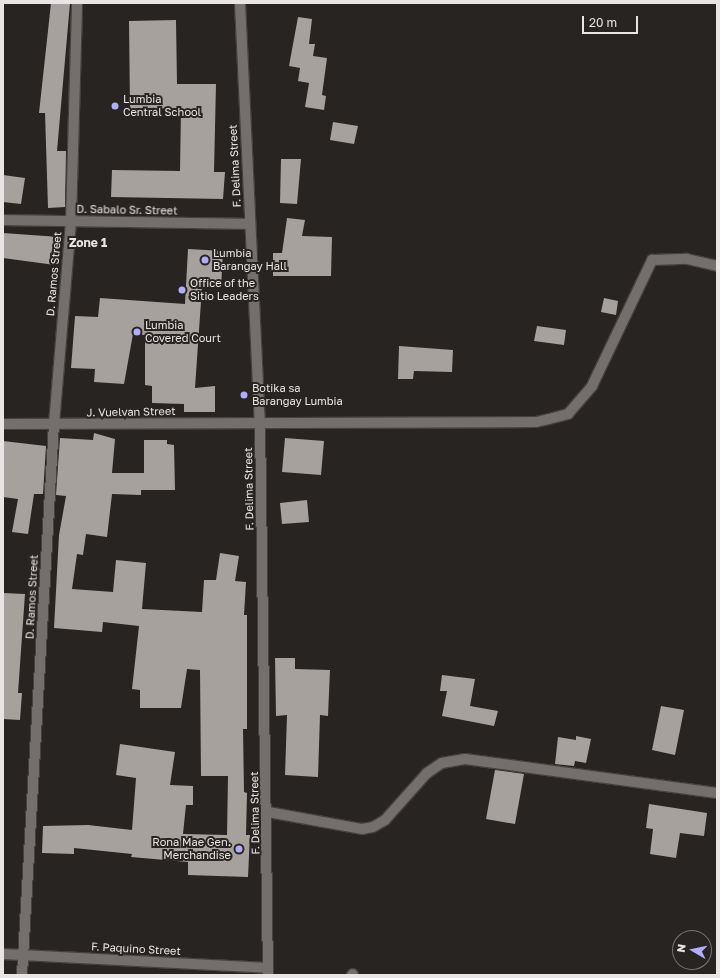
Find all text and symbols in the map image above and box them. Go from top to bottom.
scale bar [584,8,640,34]
text: 20 m [589,15,617,30]
place label: Lumbia Central School [123,93,201,119]
marker: Lumbia Central School [110,101,120,111]
street label: F. Delima Street [226,124,244,208]
street label: D. Sabalo Sr. Street [76,203,178,217]
street label: D. Ramos Street [44,231,64,317]
district label: Zone 1 [69,236,107,250]
place label: Lumbia Barangay Hall [213,247,287,273]
marker: Lumbia Barangay Hall [200,255,210,265]
place label: Office of the Sitio Leaders [190,277,259,303]
marker: Office of the Sitio Leaders [177,285,187,295]
place label: Lumbia Covered Court [145,319,221,345]
marker: Lumbia Covered Court [132,327,142,337]
place label: Botika sa Barangay Lumbia [252,382,343,408]
marker: Botika sa Barangay Lumbia [239,390,249,400]
street label: J. Vuelvan Street [86,405,176,419]
street label: F. Delima Street [242,447,256,531]
street label: D. Ramos Street [23,554,41,640]
street label: F. Delima Street [248,771,262,855]
place label: Rona Mae Gen. Merchandise [152,836,231,862]
marker: Rona Mae Gen. Merchandise [234,844,244,854]
north arrow [672,930,712,970]
street label: F. Paquino Street [91,940,181,958]
text: N [674,943,688,953]

